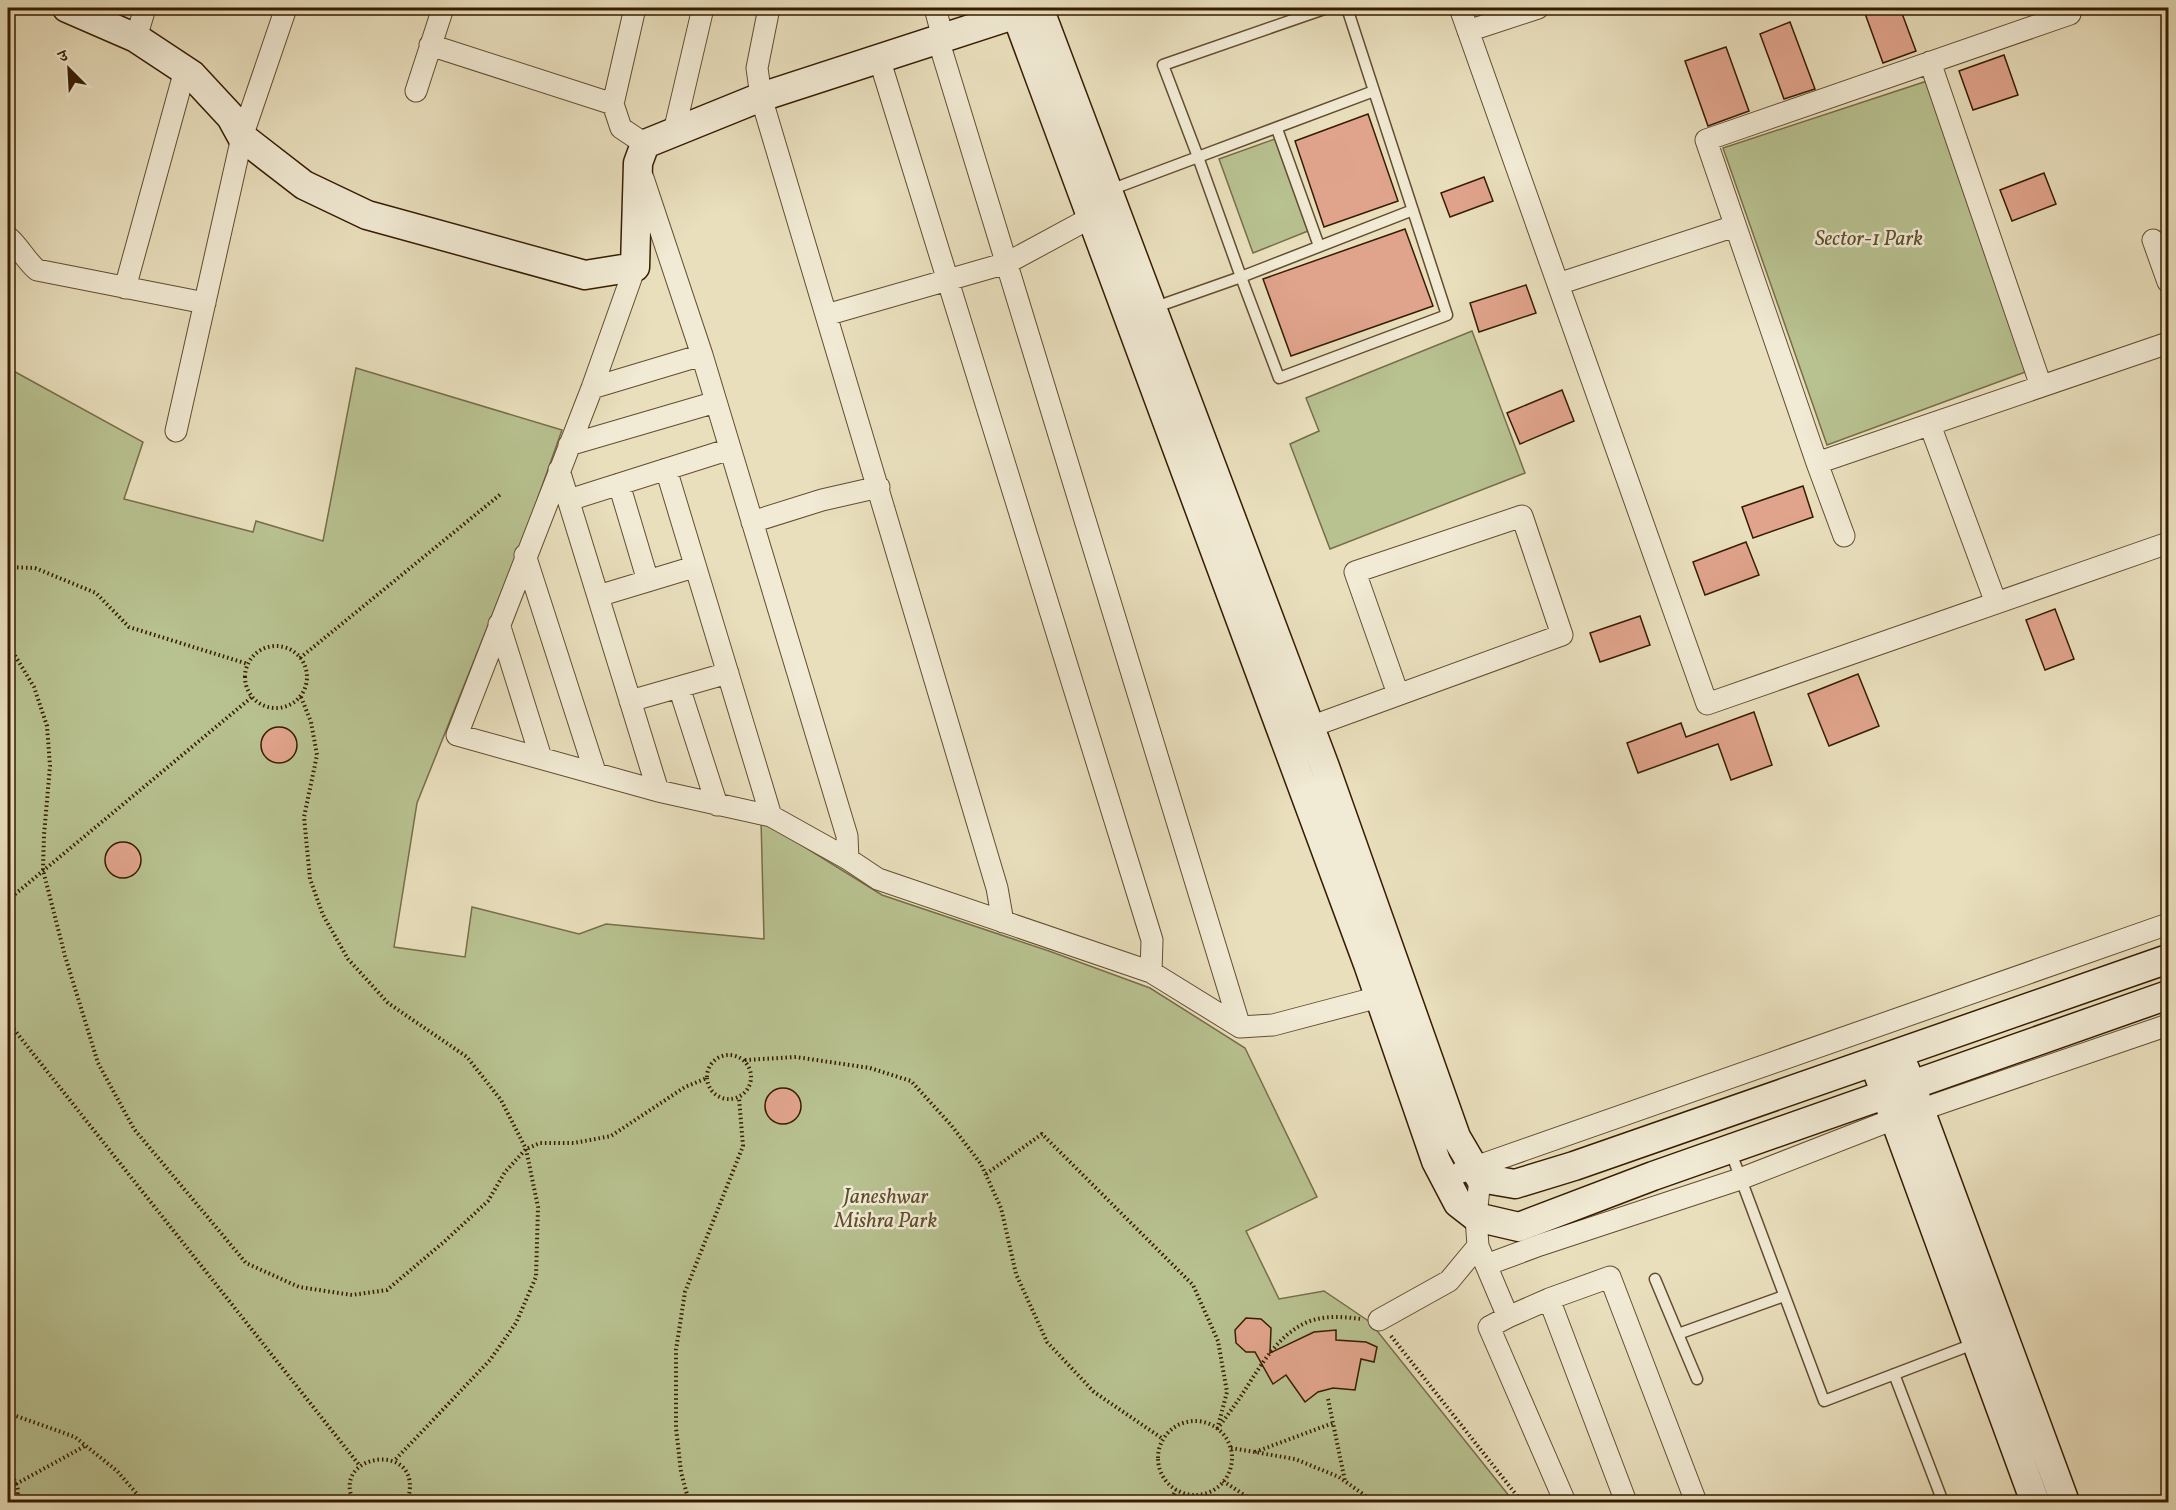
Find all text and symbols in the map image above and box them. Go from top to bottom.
north arrow [39,39,99,99]
text: उ [55,45,74,69]
park label: Sector-1 Park [1815,225,1923,254]
park label: Janeshwar Mishra Park [834,1183,937,1236]

